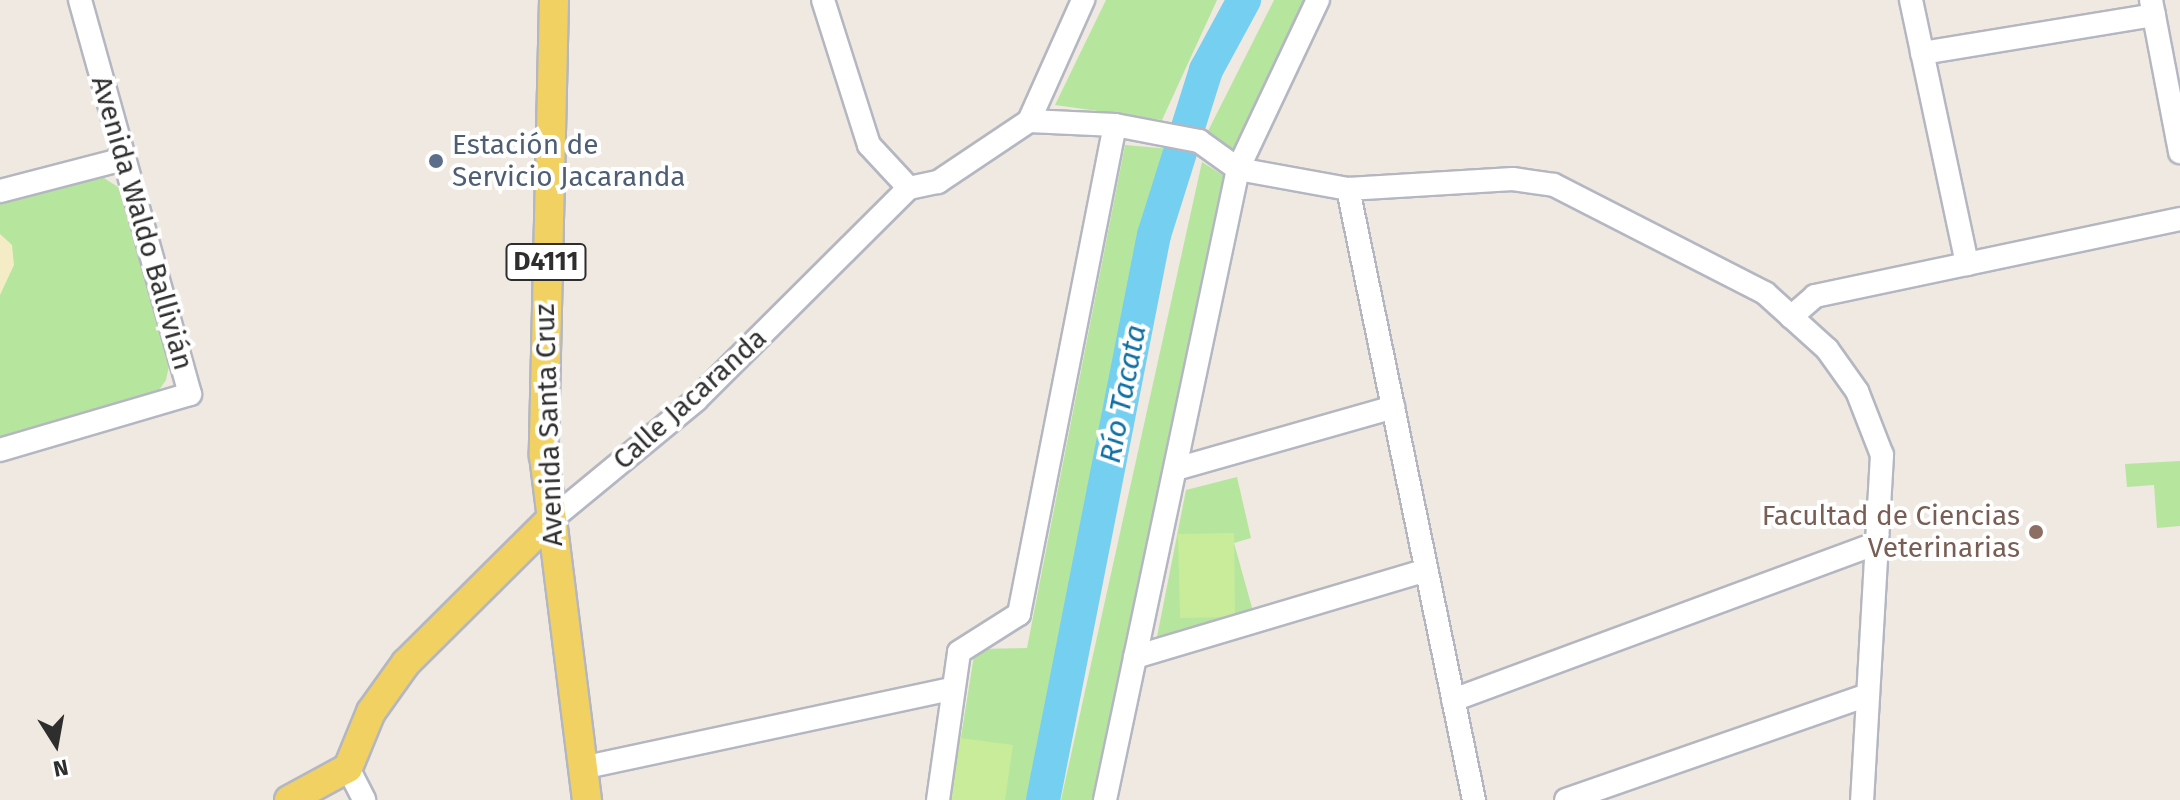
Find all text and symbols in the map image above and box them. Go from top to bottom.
street label: Avenida Waldo Ballivián [84,72,200,374]
place label: Estación de Servicio Jacaranda [452,128,686,194]
marker: Estación de Servicio Jacaranda [427,152,445,170]
road number: D4111 [504,240,588,284]
street label: Avenida Santa Cruz [528,303,570,547]
street label: Calle Jacaranda [606,321,774,477]
water label: Río Tacata [1092,322,1154,466]
place label: Facultad de Ciencias Veterinarias [1762,499,2020,565]
marker: Facultad de Ciencias Veterinarias [2027,523,2045,541]
north arrow [16,704,96,784]
text: N [51,753,70,783]

